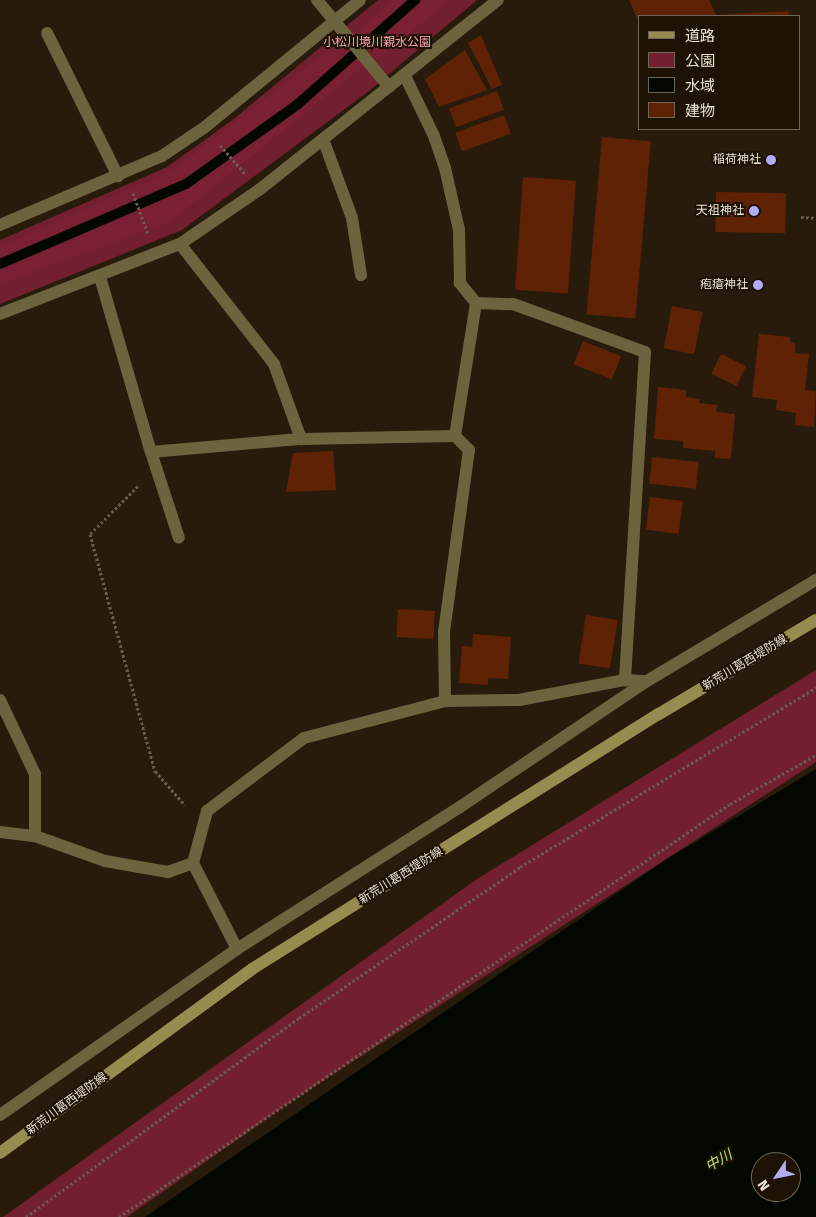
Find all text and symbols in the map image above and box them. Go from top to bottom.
legend [638,15,801,130]
text: 道路 [685,27,715,45]
park label: 小松川境川親水公園 [323,36,431,50]
text: 公園 [685,52,715,70]
text: 水域 [685,77,715,95]
text: 建物 [685,102,715,120]
place label: 稲荷神社 [713,153,761,167]
marker: 稲荷神社 [765,154,777,166]
place label: 天祖神社 [696,204,744,218]
marker: 天祖神社 [748,205,760,217]
place label: 疱瘡神社 [700,278,748,292]
marker: 疱瘡神社 [752,279,764,291]
street label: 新荒川葛西堤防線 [700,632,790,694]
street label: 新荒川葛西堤防線 [356,844,446,908]
street label: 新荒川葛西堤防線 [24,1070,110,1138]
water label: 中川 [703,1147,735,1175]
north arrow [751,1152,801,1202]
text: N [754,1177,774,1194]

